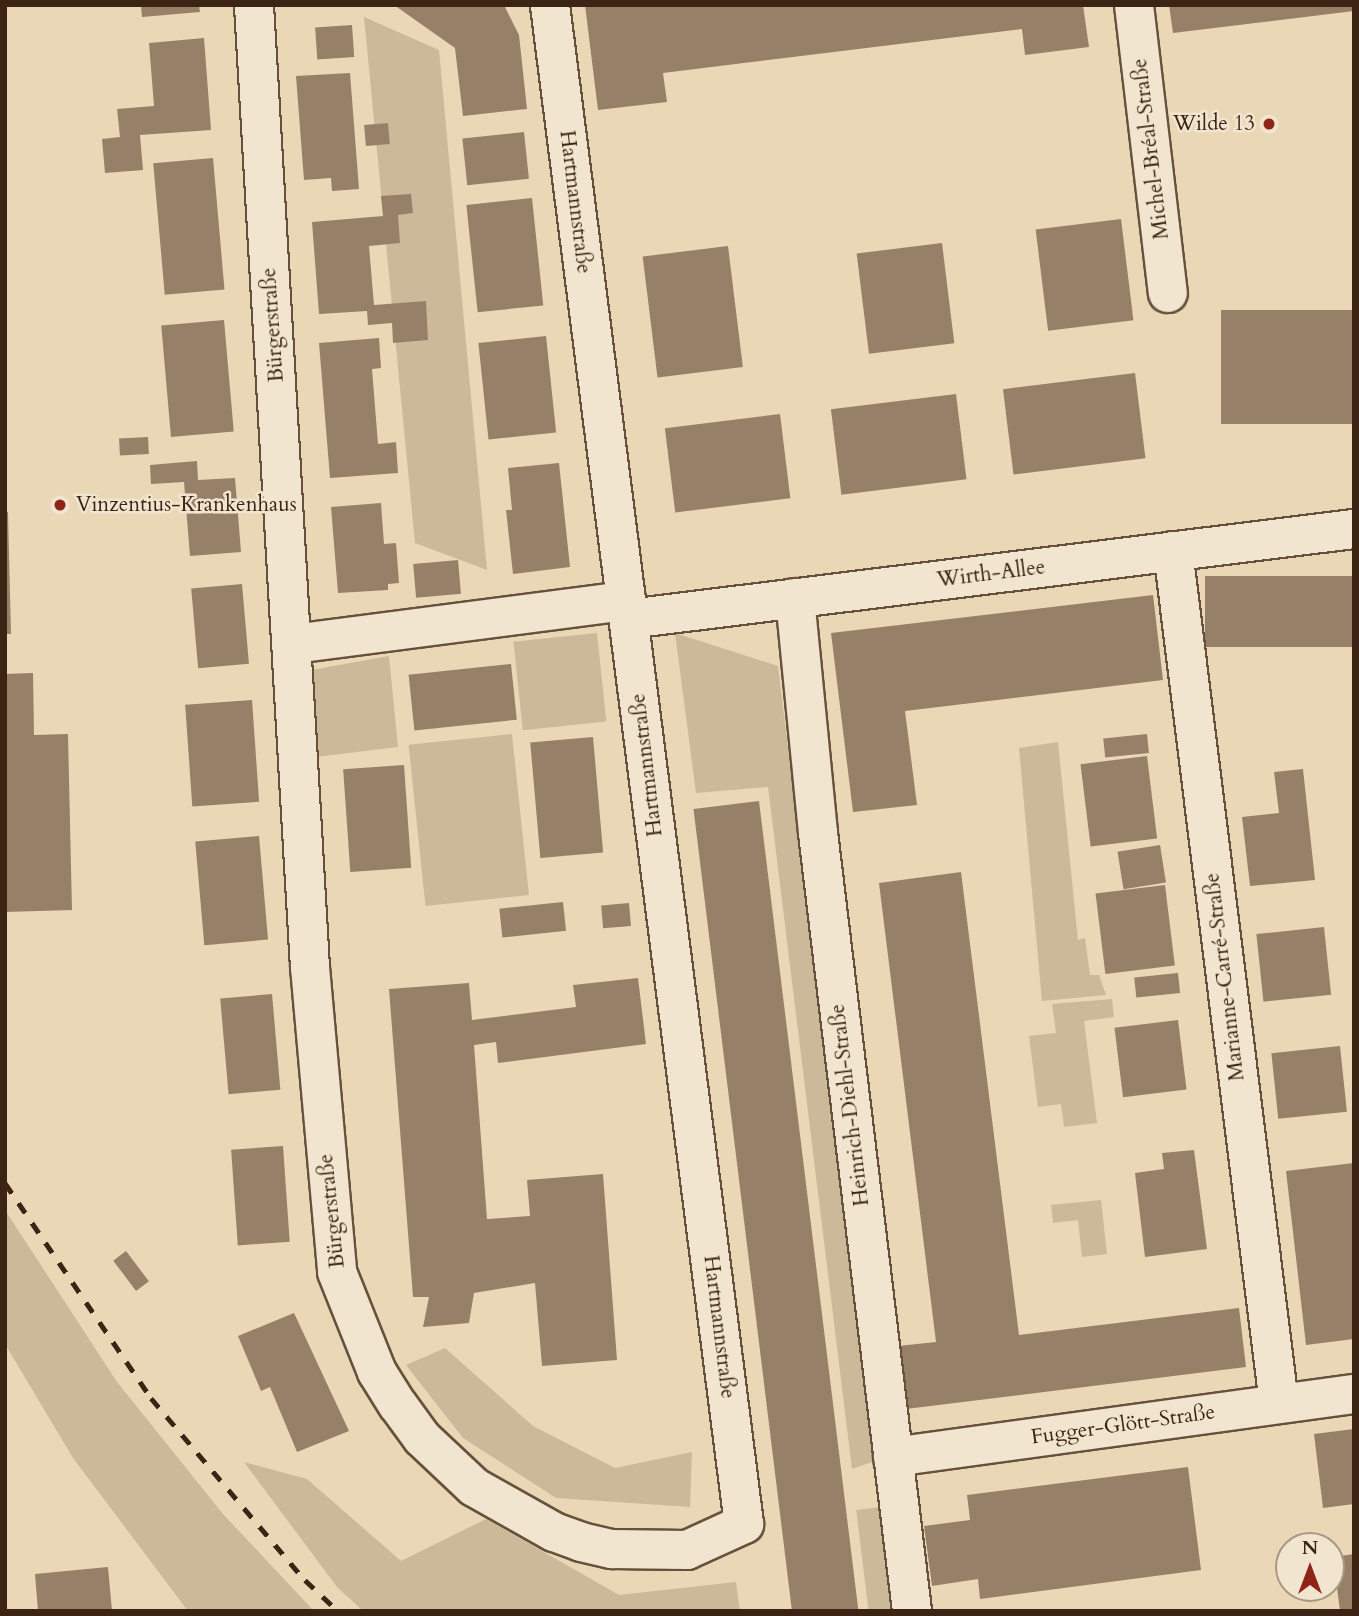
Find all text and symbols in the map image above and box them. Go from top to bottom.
street label: Michel-Bréal-Straße [1127,57,1175,241]
place label: Wilde 13 [1173,111,1255,137]
marker: Wilde 13 [1261,116,1277,132]
street label: Hartmannstraße [554,129,596,275]
street label: Bürgerstraße [256,267,290,383]
place label: Vinzentius-Krankenhaus [76,492,297,518]
marker: Vinzentius-Krankenhaus [50,495,70,515]
street label: Wirth-Allee [935,555,1047,593]
street label: Hartmannstraße [626,692,668,838]
street label: Marianne-Carré-Straße [1200,871,1250,1083]
street label: Heinrich-Diehl-Straße [825,1002,875,1208]
street label: Bürgerstraße [313,1153,351,1269]
street label: Hartmannstraße [698,1254,740,1400]
street label: Fugger-Glött-Straße [1029,1400,1217,1450]
north arrow [1275,1532,1345,1602]
text: N [1302,1535,1318,1561]

